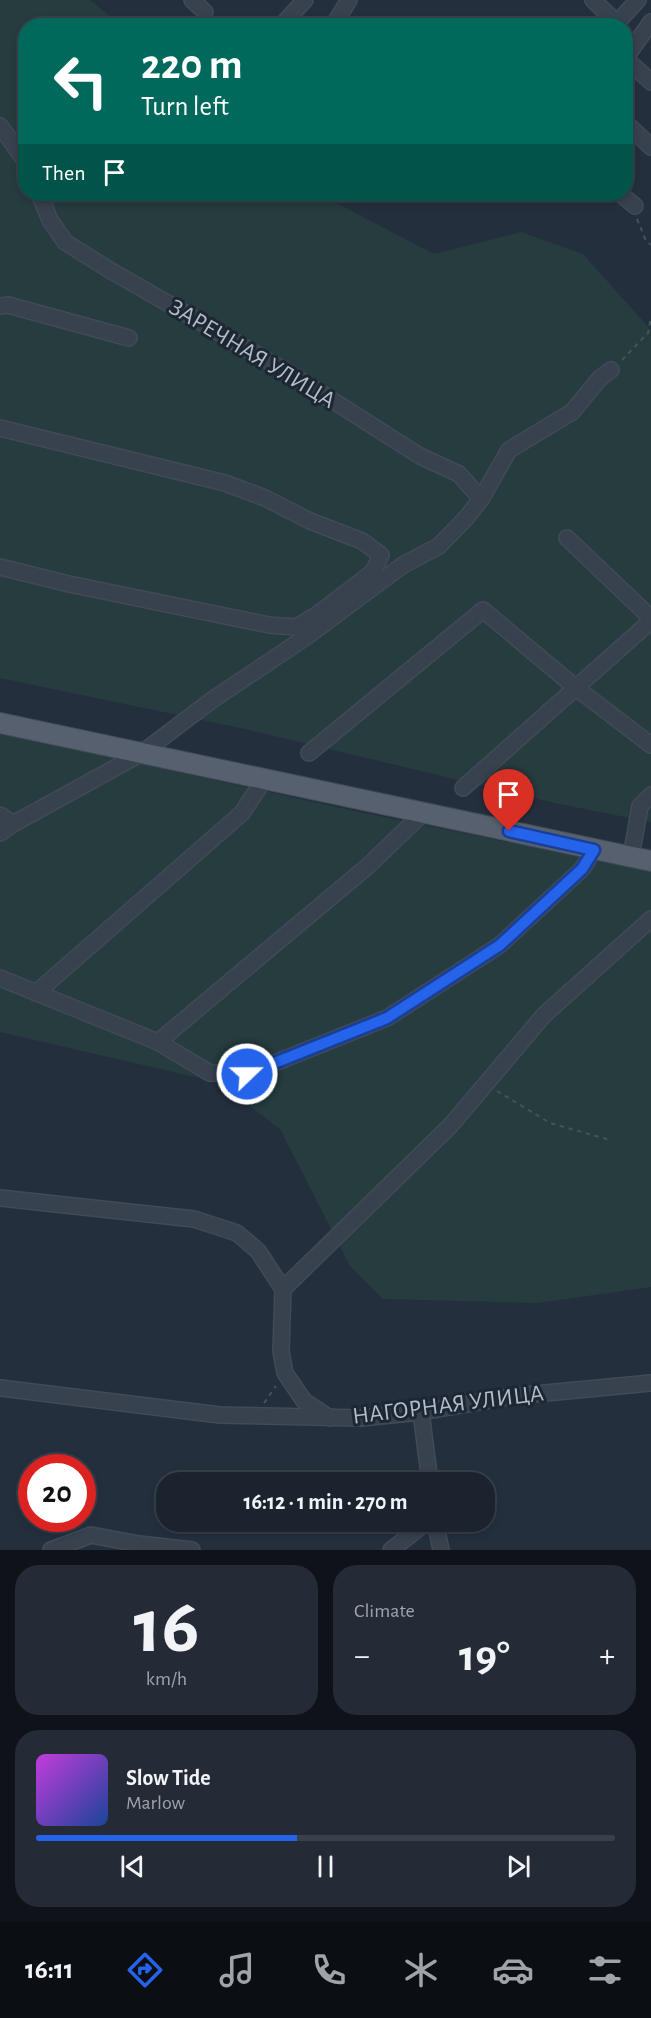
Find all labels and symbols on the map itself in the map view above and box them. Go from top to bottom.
street label: ЗАРЕЧНАЯ УЛИЦА [165,295,339,413]
pin [483,769,534,831]
position arrow [215,1042,279,1106]
street label: НАГОРНАЯ УЛИЦА [351,1381,545,1429]
speed limit sign: 20 [18,1454,96,1532]

